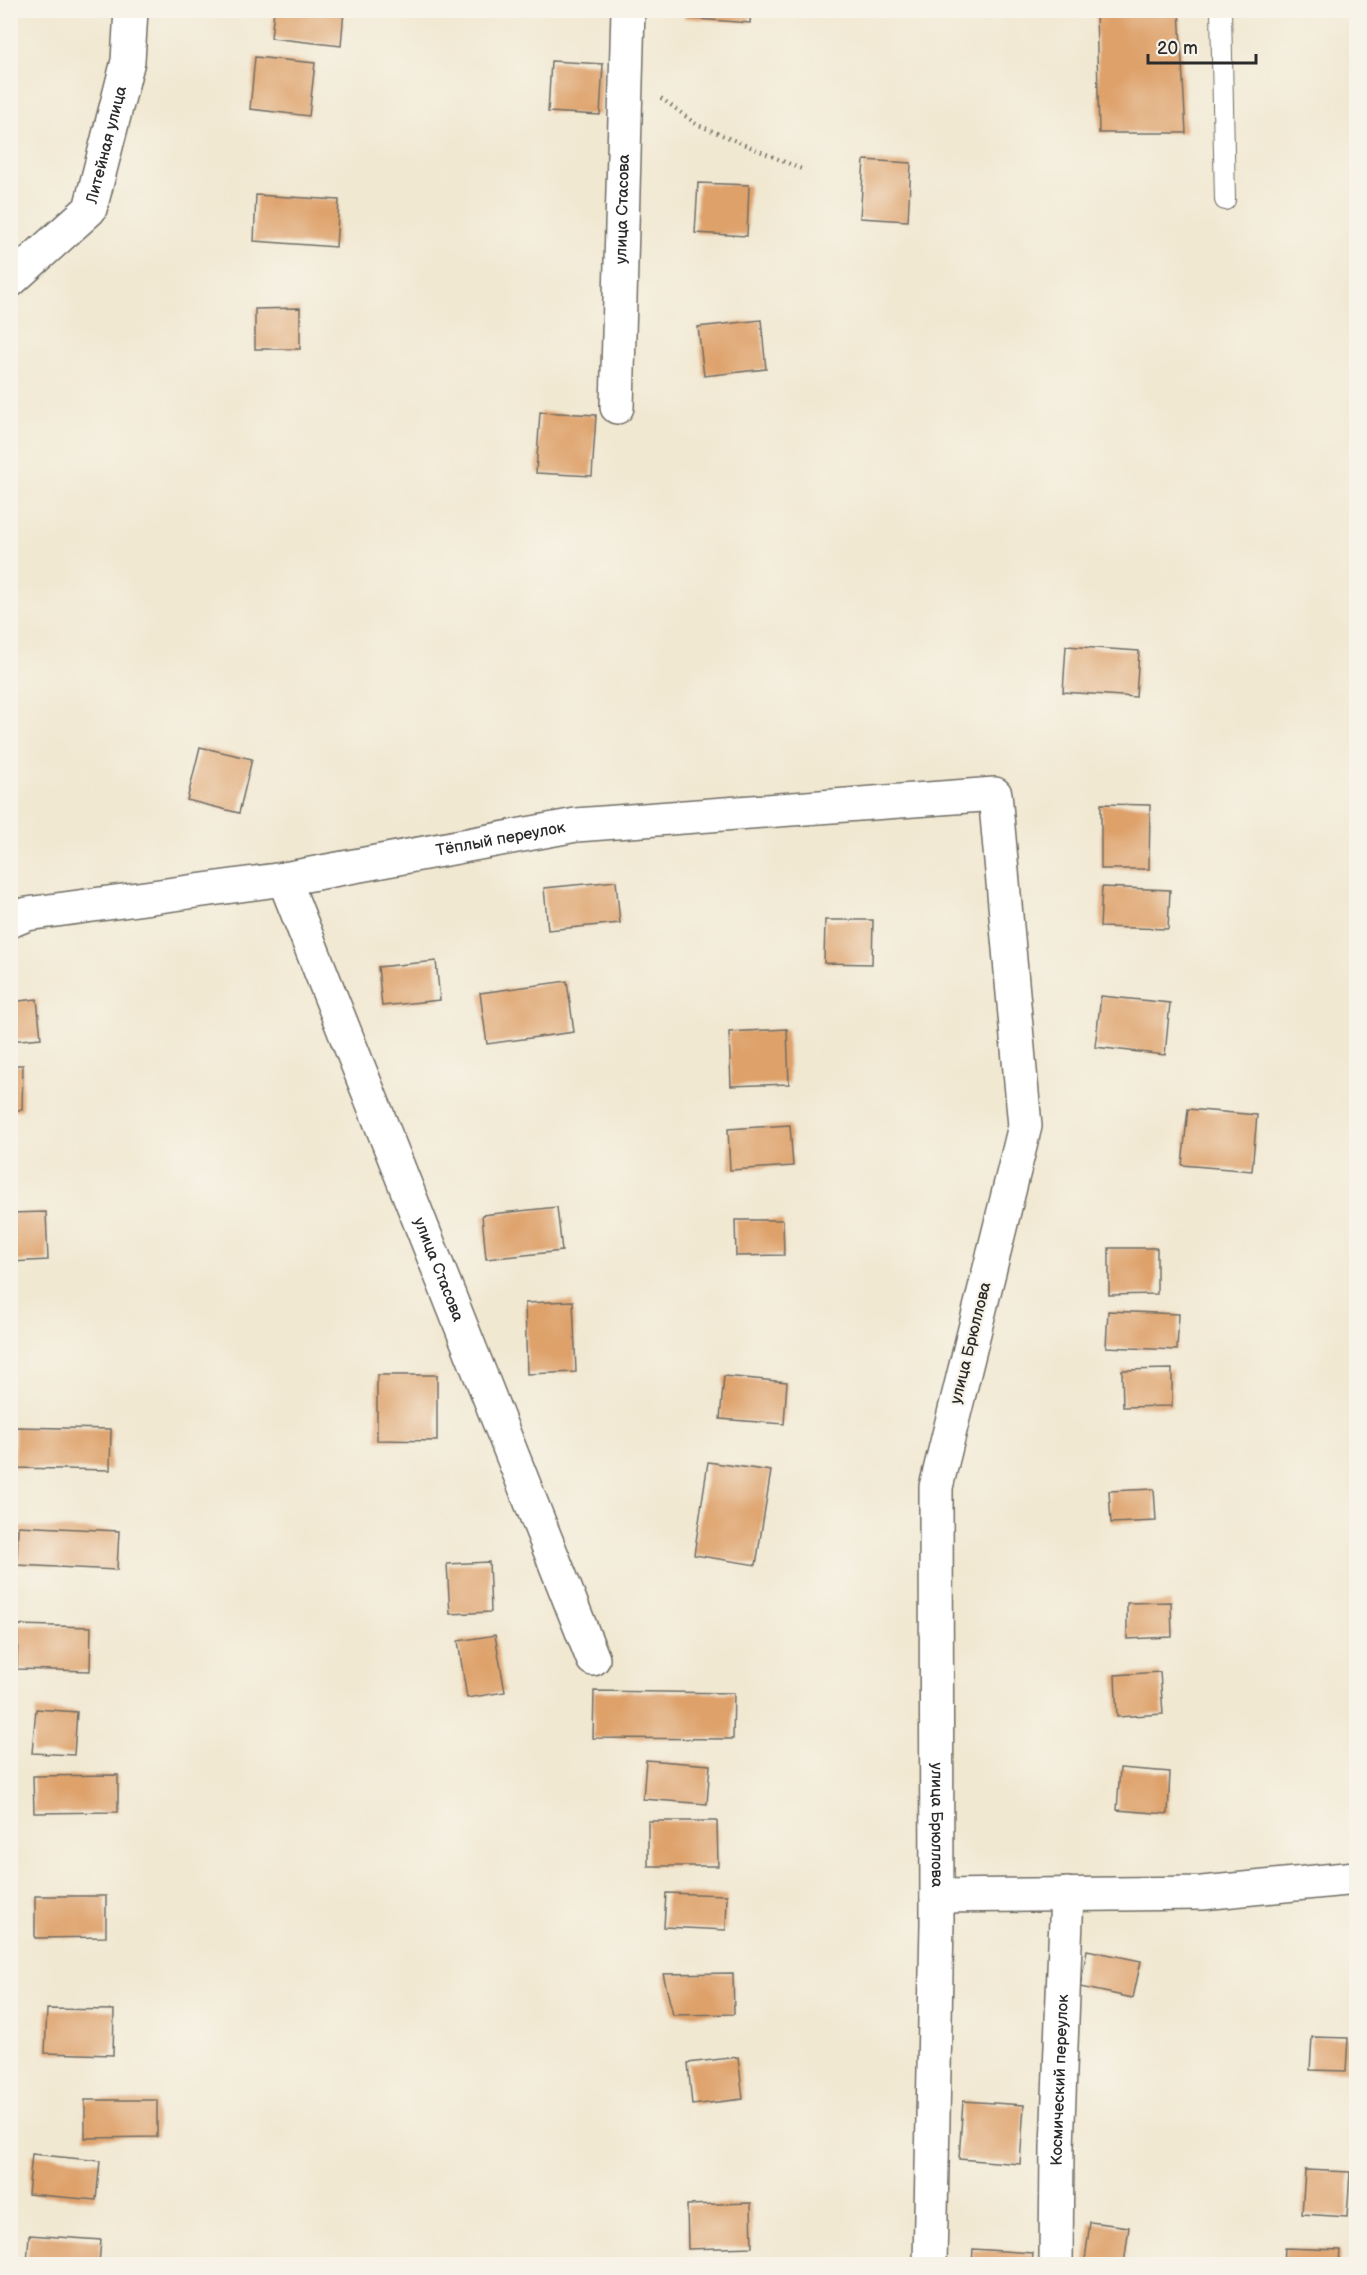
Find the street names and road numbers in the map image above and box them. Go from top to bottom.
street label: Литейная улица [82,83,131,207]
street label: улица Стасова [611,153,634,264]
street label: Тёплый переулок [434,818,567,860]
street label: улица Стасова [410,1215,468,1325]
street label: улица Брюллова [947,1280,995,1406]
street label: улица Брюллова [927,1762,946,1888]
street label: Космический переулок [1047,1994,1073,2166]

